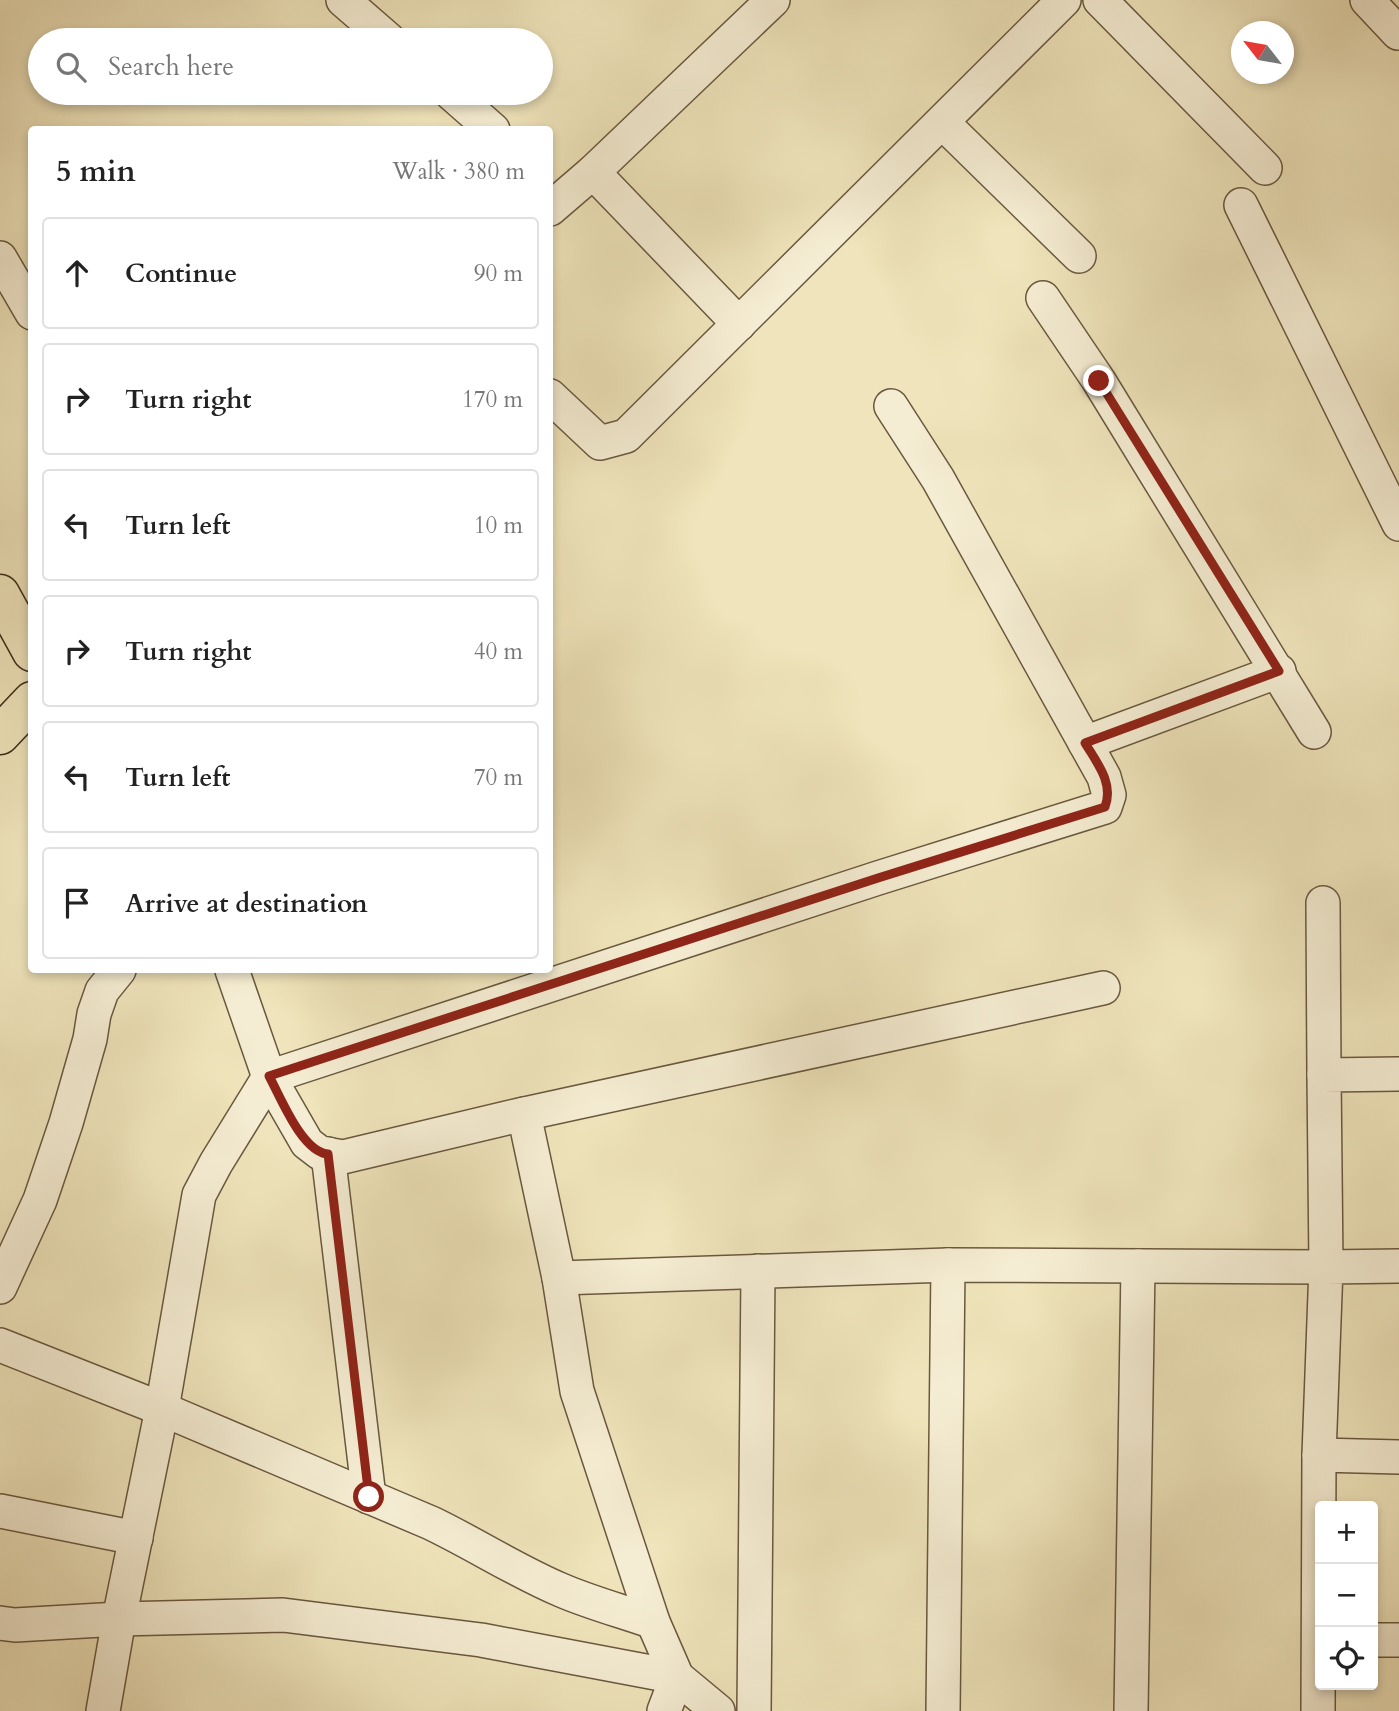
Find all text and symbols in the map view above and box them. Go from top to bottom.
north arrow [1231,21,1294,84]
search box [28,28,553,105]
icon: search [52,48,90,86]
text: Search here [108,49,234,84]
text: 5 min [56,151,136,192]
text: Walk · 380 m [392,156,525,187]
icon: ahead [58,254,96,292]
text: Continue [125,256,237,291]
text: 90 m [474,258,523,289]
route end [1083,365,1114,396]
icon: right [58,380,96,418]
text: Turn right [125,382,252,417]
text: 170 m [462,384,523,415]
icon: left [58,506,96,544]
text: Turn left [125,508,230,543]
text: 10 m [474,510,523,541]
icon: right [58,632,96,670]
text: Turn right [125,634,252,669]
text: 40 m [474,636,523,667]
icon: left [58,758,96,796]
text: Turn left [125,760,230,795]
text: 70 m [474,762,523,793]
icon: arrive [58,884,96,922]
text: Arrive at destination [125,886,368,921]
route start [353,1481,384,1512]
map controls [1315,1501,1378,1690]
button: + [1315,1501,1378,1564]
button: − [1315,1564,1378,1627]
button: locate [1315,1627,1378,1690]

